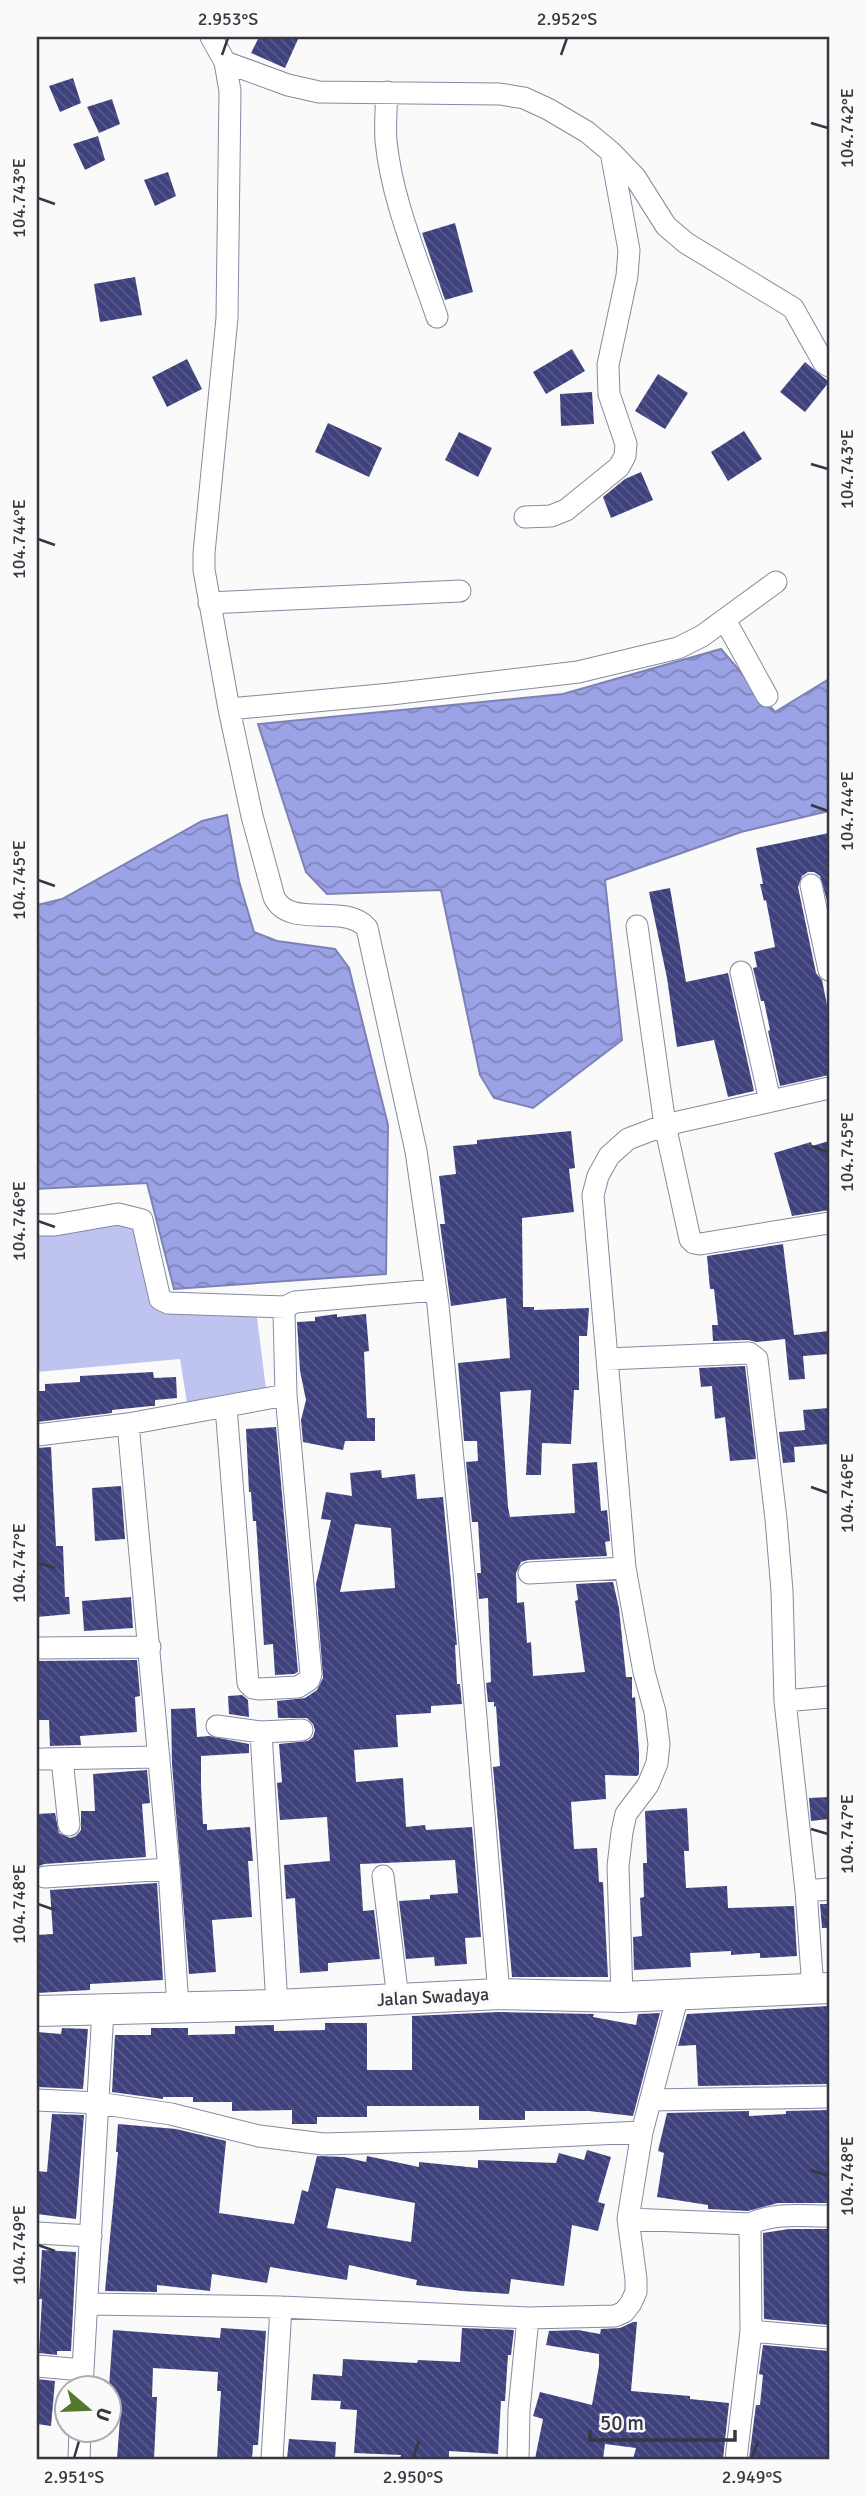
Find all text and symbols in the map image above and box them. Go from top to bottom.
text: 2.953°S [198,8,258,30]
text: 2.952°S [537,8,597,30]
text: 104.742°E [836,88,858,168]
text: 104.743°E [8,158,30,238]
text: 104.743°E [836,429,858,509]
text: 104.744°E [8,499,30,579]
text: 104.744°E [836,771,858,851]
text: 104.745°E [8,840,30,920]
text: 104.745°E [836,1112,858,1192]
text: 104.746°E [8,1181,30,1261]
text: 104.746°E [836,1453,858,1533]
text: 104.747°E [8,1523,30,1603]
text: 104.747°E [836,1794,858,1874]
text: 104.748°E [8,1864,30,1944]
street label: Jalan Swadaya [376,1983,490,2011]
text: 104.748°E [836,2136,858,2216]
text: 104.749°E [8,2205,30,2285]
north arrow [52,2374,122,2444]
scale bar [590,2398,735,2442]
text: U [90,2404,117,2424]
text: 50 m [600,2410,644,2436]
text: 2.951°S [44,2466,104,2488]
text: 2.950°S [383,2466,443,2488]
text: 2.949°S [722,2466,782,2488]

